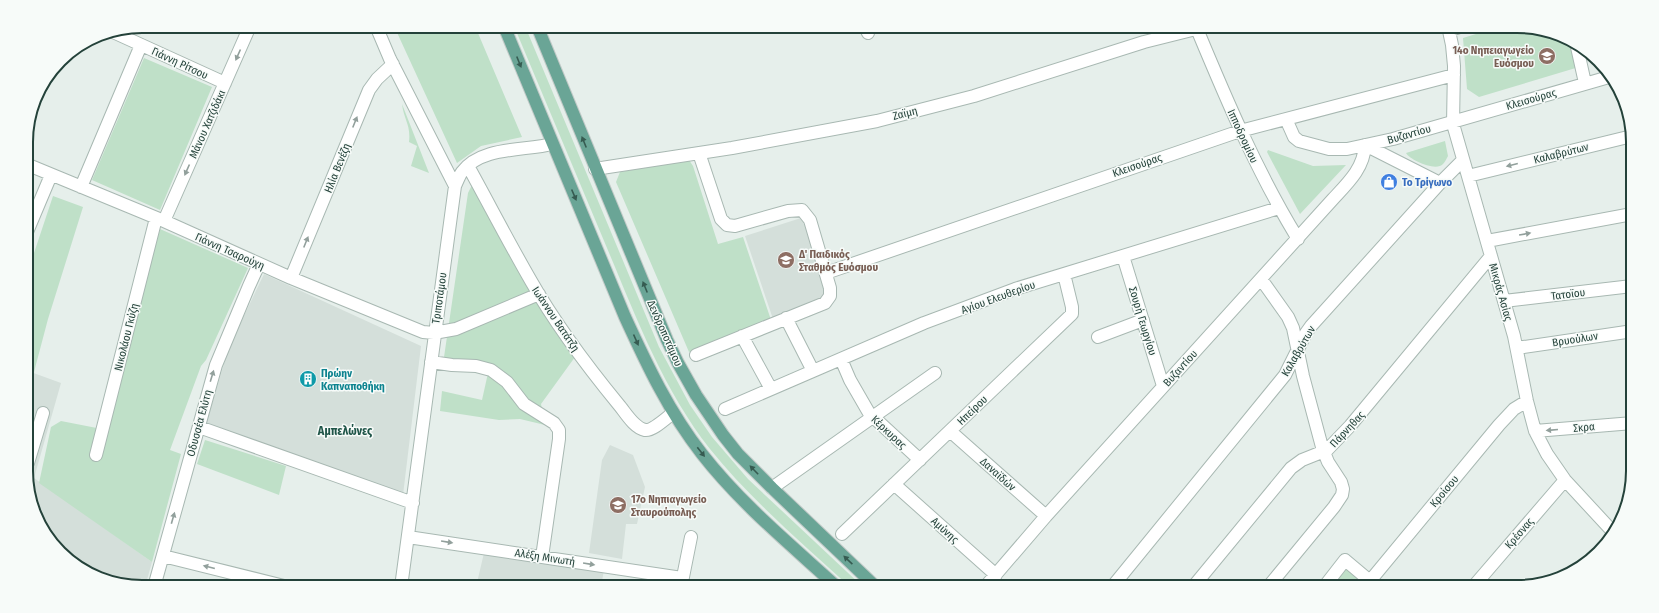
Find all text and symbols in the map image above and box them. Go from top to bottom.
place label: 14ο Νηπειαγωγείο Ευόσμου [1452,44,1534,70]
street label: Γιάννη Ρίτσου [149,45,210,82]
school or university icon: 14ο Νηπειαγωγείο Ευόσμου [1537,46,1557,66]
one-way arrow [235,49,241,60]
one-way arrow [516,57,522,69]
street label: Κλεισούρας [1505,86,1558,113]
street label: Μάνου Χατζιδάκι [187,88,228,161]
street label: Ζαϊμη [891,104,919,123]
street label: Ιπποδρομίου [1224,107,1261,165]
one-way arrow [353,116,359,128]
street label: Βυζαντίου [1386,122,1432,147]
one-way arrow [581,135,587,147]
street label: Καλαβρύτων [1532,140,1590,167]
street label: Ηλία Βενέζη [322,141,353,195]
street label: Κλεισούρας [1111,151,1164,180]
one-way arrow [1506,162,1518,168]
one-way arrow [184,165,190,176]
shop icon: Το Τρίγωνο [1379,172,1399,192]
place label: Το Τρίγωνο [1402,176,1452,189]
one-way arrow [570,189,577,201]
street label: Γιάννη Τσαρούχη [193,230,267,273]
one-way arrow [1519,231,1531,237]
one-way arrow [303,237,309,248]
place label: Δ' Παιδικός Σταθμός Ευόσμου [798,248,878,274]
school or university icon: Δ' Παιδικός Σταθμός Ευόσμου [776,250,796,270]
street label: Μικράς Ασίας [1486,262,1515,323]
street label: Τριποτάμου [429,272,450,325]
street label: Αγίου Ελευθερίου [959,278,1037,317]
one-way arrow [642,281,648,293]
street label: Ιωάννου Βατάτζη [529,284,582,354]
street label: Σουρή Γεωργίου [1126,285,1159,357]
street label: Τατοϊου [1550,286,1586,303]
street label: Δενδροποτάμου [644,298,685,368]
street label: Νικολάου Γκύζη [112,302,141,372]
street label: Καλαβρύτων [1279,323,1318,379]
street label: Βρυούλων [1551,329,1599,350]
one-way arrow [633,335,639,347]
street label: Βυζαντίου [1161,347,1200,389]
place label: Πρώην Καπναποθήκη [321,367,385,393]
one-way arrow [209,369,215,381]
building icon: Πρώην Καπναποθήκη [298,369,318,389]
street label: Οδυσσέα Ελύτη [184,388,215,458]
street label: Ηπείρου [954,393,990,428]
street label: Πάρνηθας [1327,408,1368,450]
street label: Κέρκυρας [868,413,909,452]
street label: Σκρα [1573,420,1595,435]
district label: Αμπελώνες [317,423,373,438]
one-way arrow [1546,426,1558,433]
one-way arrow [697,447,705,458]
street label: Δαναϊδών [977,455,1018,494]
one-way arrow [749,465,759,475]
street label: Κροίσου [1427,473,1461,510]
place label: 17ο Νηπιαγωγείο Σταυρούπολης [631,493,707,519]
school or university icon: 17ο Νηπιαγωγείο Σταυρούπολης [608,495,628,515]
one-way arrow [170,512,176,524]
street label: Αμύνης [928,515,961,546]
street label: Κρέσνας [1502,515,1537,552]
one-way arrow [441,539,453,545]
street label: Αλέξη Μινωτή [514,546,576,569]
one-way arrow [843,555,853,565]
one-way arrow [583,561,595,567]
one-way arrow [203,564,216,570]

